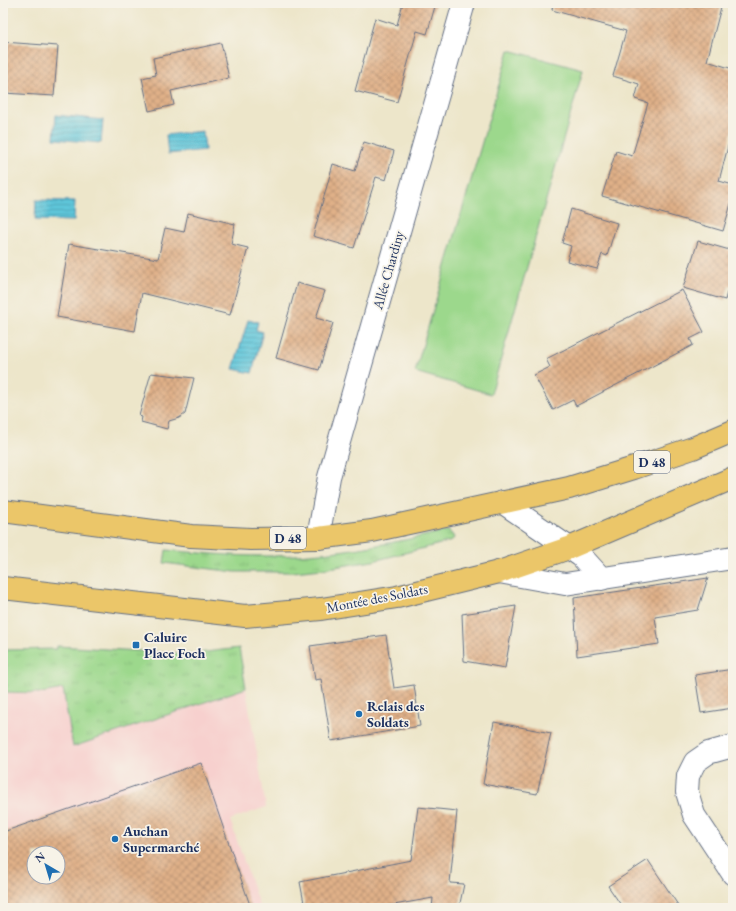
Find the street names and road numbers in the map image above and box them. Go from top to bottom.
street label: Allée Chardiny [368,228,408,312]
road number: D 48 [634,451,670,473]
road number: D 48 [270,527,306,549]
street label: Montée des Soldats [325,579,430,617]

